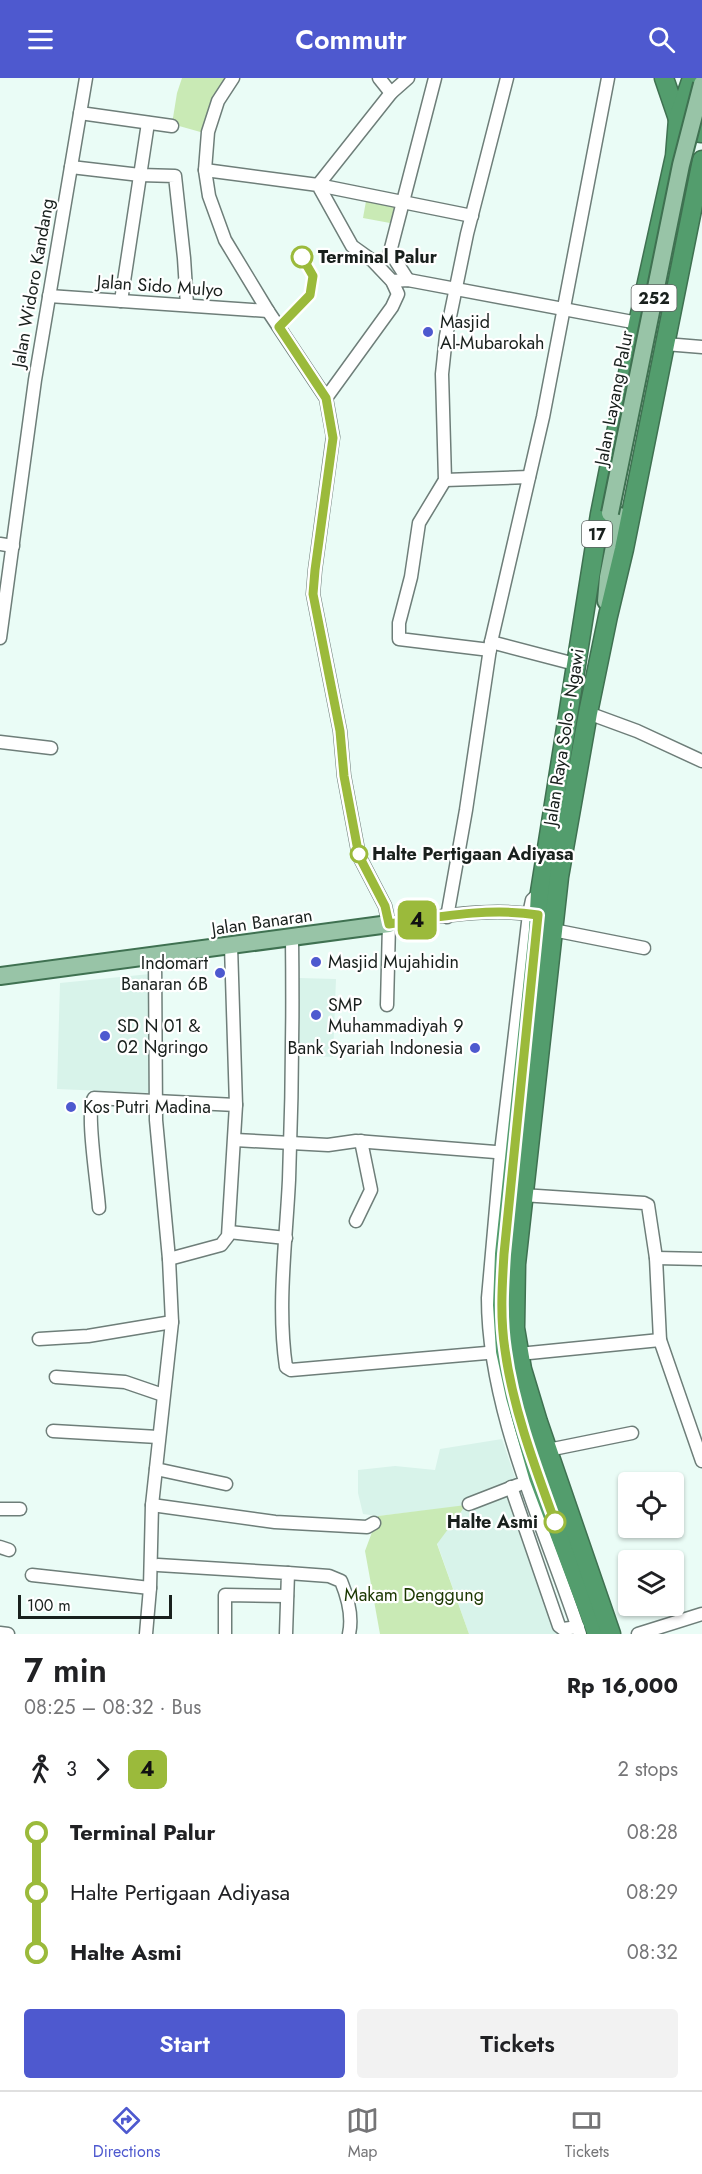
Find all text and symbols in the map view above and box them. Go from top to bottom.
text: Commutr [295,20,407,59]
icon: menu [24,23,57,56]
icon: search [645,23,678,56]
street label: Jalan Widoro Kandang [5,196,61,372]
place label: Terminal Palur [318,244,438,270]
marker: Terminal Palur [291,246,313,268]
street label: Jalan Sido Mulyo [94,268,224,303]
road number: 252 [632,285,676,311]
place label: Masjid Al-Mubarokah [440,309,545,356]
marker: Masjid Al-Mubarokah [421,325,435,339]
street label: Jalan Layang Palur [588,328,640,470]
road number: 17 [582,521,612,547]
street label: Jalan Raya Solo - Ngawi [537,646,591,830]
place label: Halte Pertigaan Adiyasa [372,841,574,867]
marker: Halte Pertigaan Adiyasa [350,845,368,863]
line badge: 4 [398,900,436,940]
street label: Jalan Banaran [208,902,314,942]
text: 4 [410,905,424,935]
place label: Masjid Mujahidin [328,949,459,975]
place label: Indomart Banaran 6B [121,950,209,997]
marker: Masjid Mujahidin [309,955,323,969]
marker: Indomart Banaran 6B [213,966,227,980]
place label: SMP Muhammadiyah 9 [328,992,464,1039]
marker: SMP Muhammadiyah 9 [309,1008,323,1022]
place label: SD N 01 & 02 Ngringo [117,1013,208,1060]
marker: SD N 01 & 02 Ngringo [98,1029,112,1043]
place label: Bank Syariah Indonesia [287,1035,463,1061]
marker: Bank Syariah Indonesia [468,1041,482,1055]
place label: Kos Putri Madina [83,1094,211,1120]
marker: Kos Putri Madina [64,1100,78,1114]
map controls [618,1472,684,1616]
button: locate [618,1472,684,1538]
place label: Halte Asmi [447,1509,538,1535]
marker: Halte Asmi [544,1511,566,1533]
button: layers [618,1550,684,1616]
park label: Makam Denggung [344,1582,484,1608]
scale bar [18,1592,172,1620]
text: 100 m [27,1594,71,1617]
text: 7 min [24,1647,107,1694]
text: Rp 16,000 [567,1669,678,1701]
text: 08:25 – 08:32 · Bus [24,1693,201,1722]
icon: walk [24,1753,57,1786]
icon: forward [86,1753,119,1786]
text: 4 [140,1754,155,1784]
text: 3 [66,1755,77,1784]
text: 2 stops [617,1755,678,1784]
text: Terminal Palur [70,1816,216,1848]
text: 08:28 [627,1818,678,1847]
text: Halte Pertigaan Adiyasa [70,1876,290,1908]
text: 08:29 [626,1878,678,1907]
text: Halte Asmi [70,1936,182,1968]
text: 08:32 [627,1938,678,1967]
button: Start [24,2009,345,2078]
button: Tickets [357,2009,678,2078]
tab: Directions [93,2104,161,2163]
tab: Map [346,2104,379,2163]
tab: Tickets [565,2104,609,2163]

